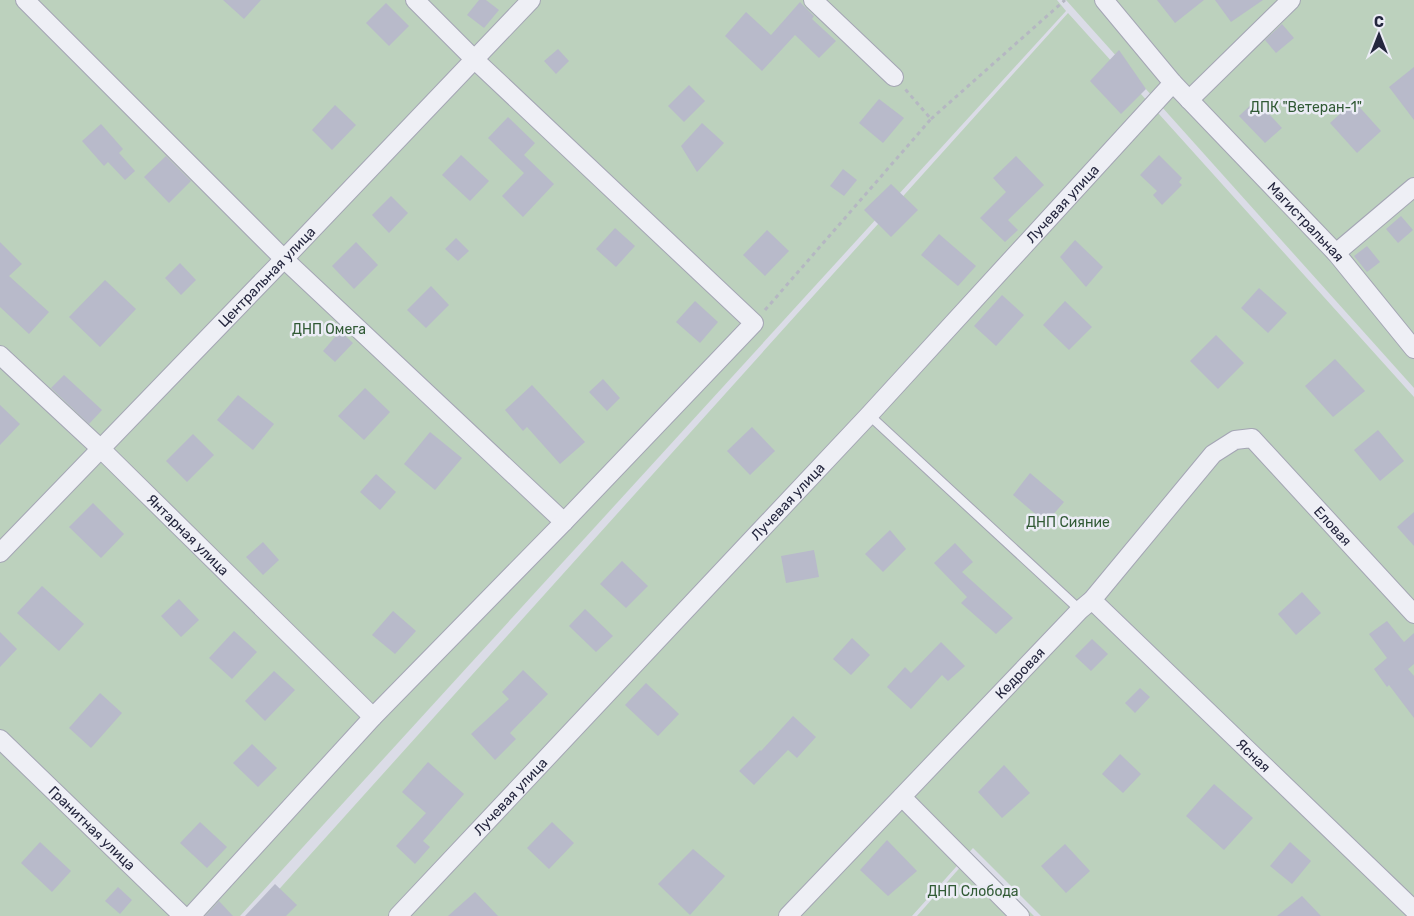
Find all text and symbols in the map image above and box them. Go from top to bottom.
north arrow [1354,10,1404,60]
text: С [1374,14,1384,31]
park label: ДПК "Ветеран-1" [1250,99,1362,116]
street label: Лучевая улица [1022,161,1102,246]
street label: Магистральная [1264,178,1348,265]
street label: Центральная улица [215,223,319,330]
park label: ДНП Омега [292,321,366,338]
street label: Лучевая улица [747,459,828,544]
street label: Янтарная улица [143,490,233,579]
street label: Еловая [1311,503,1355,549]
park label: ДНП Сияние [1026,514,1110,531]
street label: Кедровая [992,644,1048,702]
street label: Ясная [1233,735,1274,776]
street label: Лучевая улица [470,754,551,839]
street label: Гранитная улица [45,782,139,874]
park label: ДНП Слобода [927,883,1019,900]

